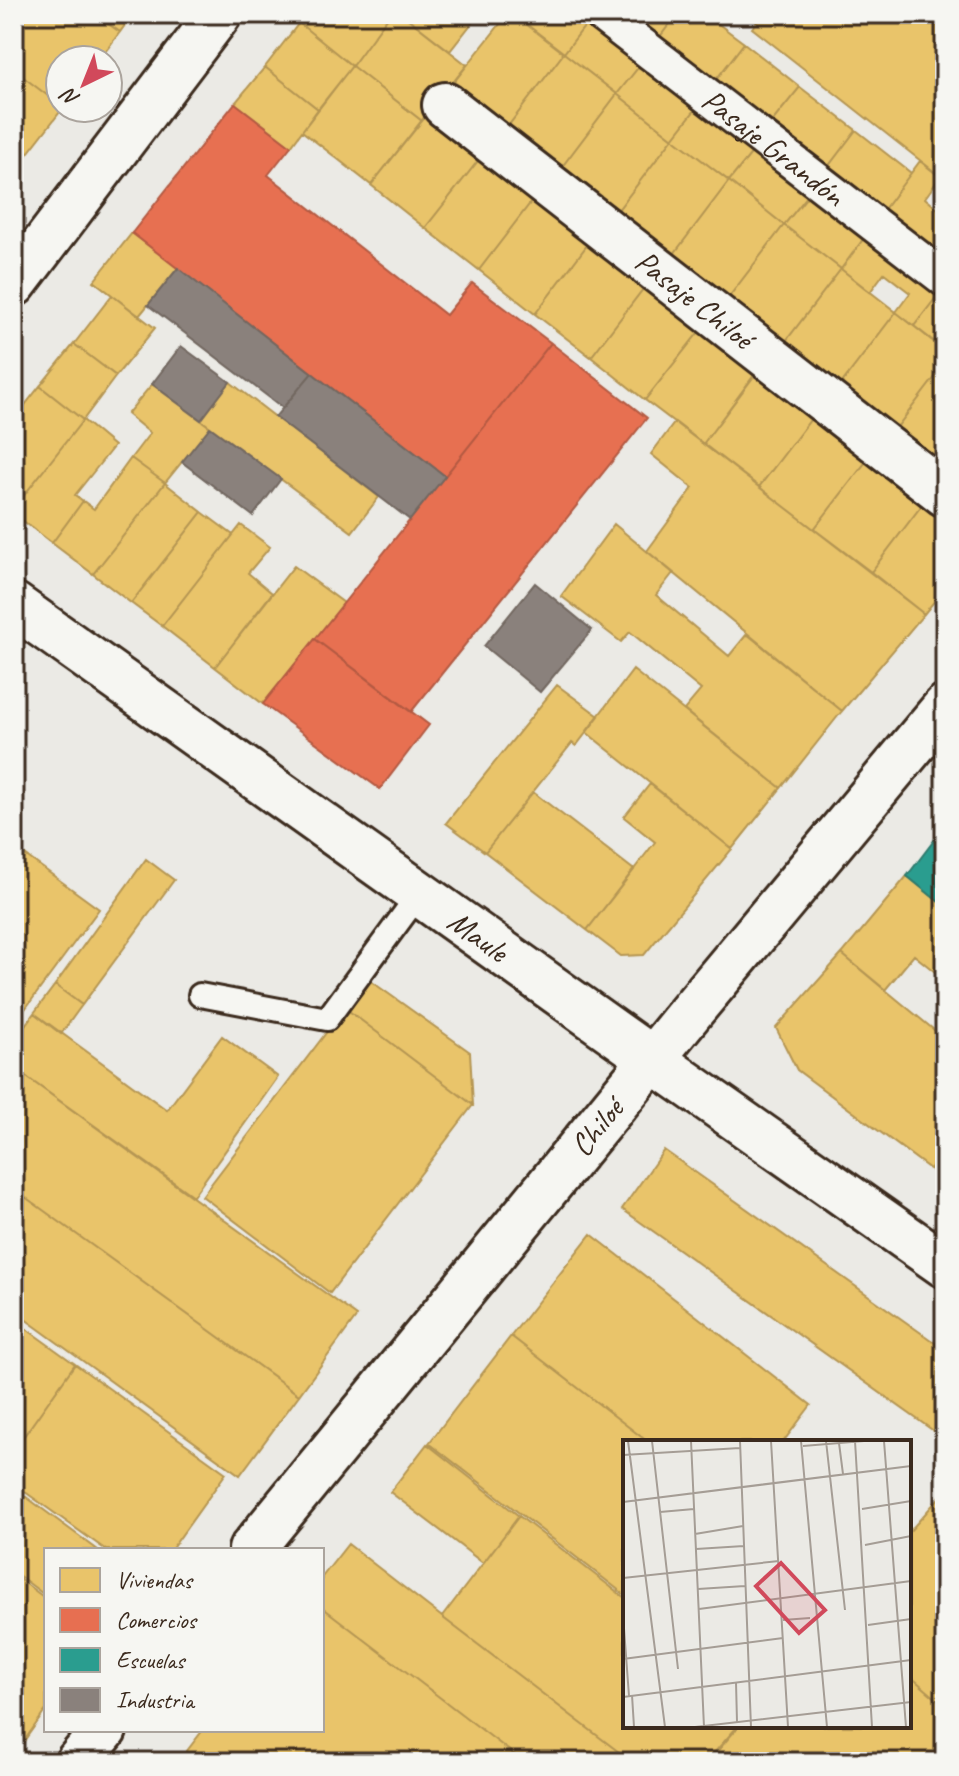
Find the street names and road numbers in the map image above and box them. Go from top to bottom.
street label: Pasaje Grandón [694,79,855,216]
street label: Pasaje Chiloé [627,240,765,361]
street label: Maule [440,900,519,973]
street label: Chiloé [561,1086,635,1165]

